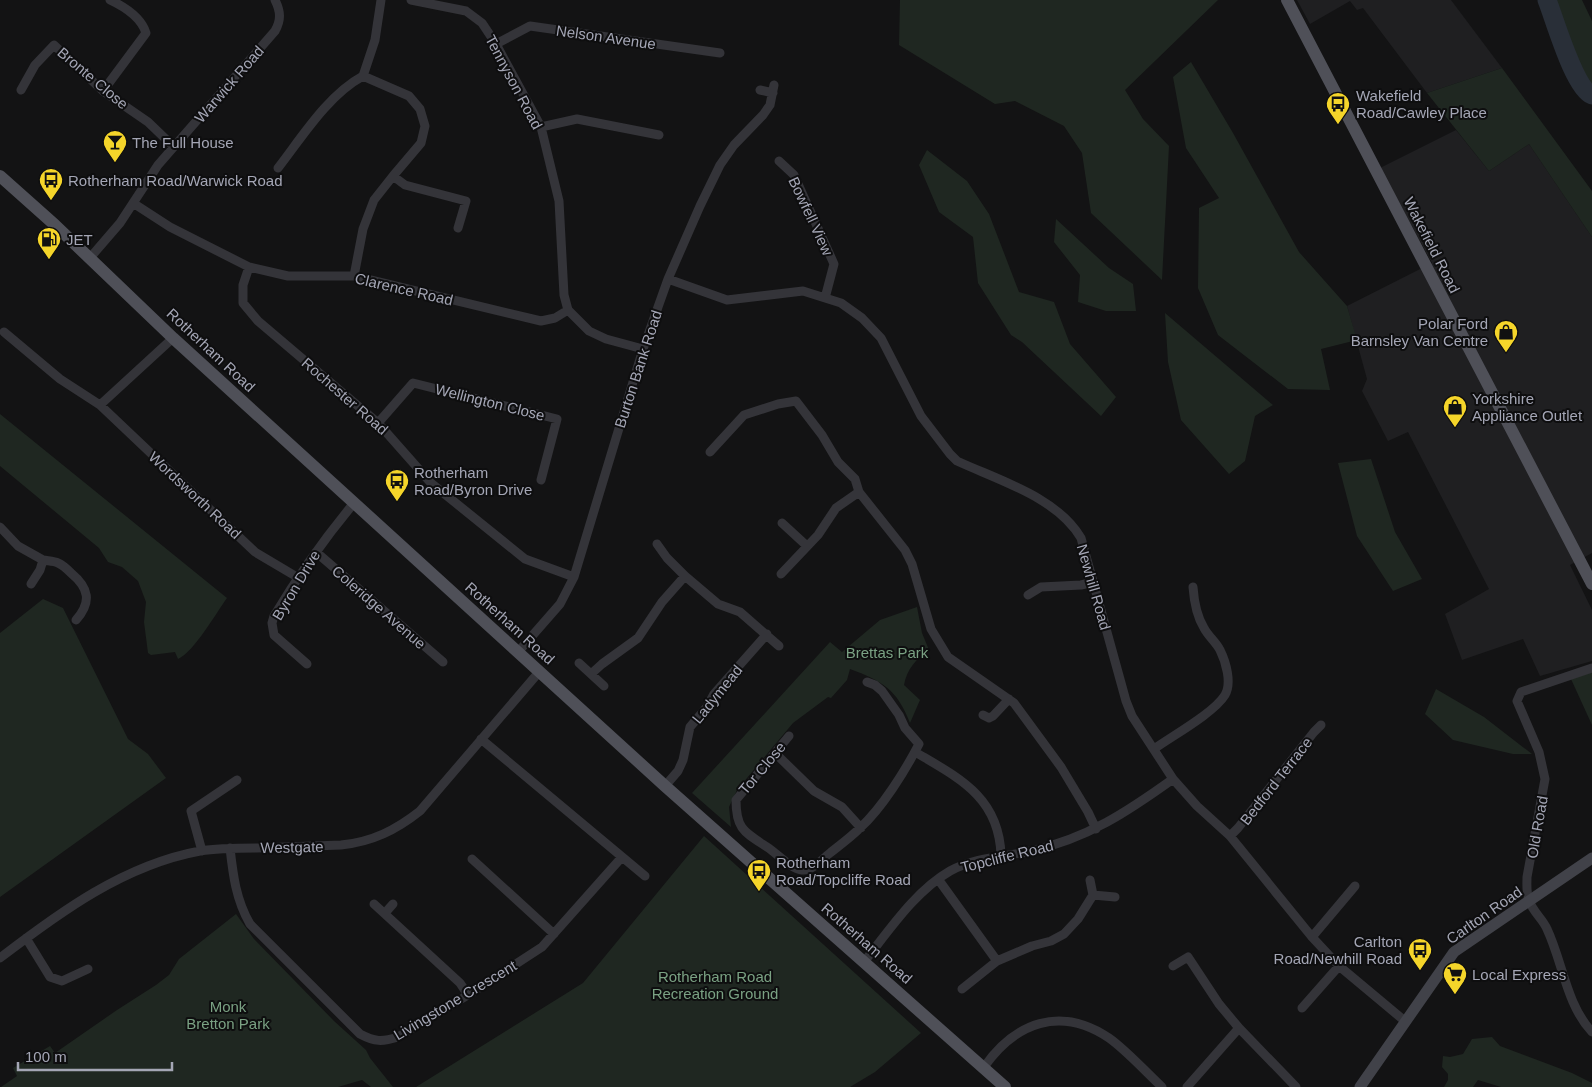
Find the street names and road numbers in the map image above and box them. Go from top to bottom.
street label: Nelson Avenue [555,22,657,52]
street label: Tennyson Road [482,32,546,132]
street label: Warwick Road [191,42,267,126]
street label: Bronte Close [54,44,132,112]
street label: Bowfell View [785,174,837,258]
street label: Wakefield Road [1401,194,1463,296]
street label: Clarence Road [353,269,455,309]
street label: Rotherham Road [163,305,259,395]
street label: Burton Bank Road [611,308,665,430]
street label: Rochester Road [299,354,391,438]
street label: Wellington Close [433,380,547,424]
street label: Wordsworth Road [145,448,245,542]
street label: Newhill Road [1074,542,1114,632]
street label: Byron Drive [269,547,323,623]
street label: Coleridge Avenue [329,562,429,652]
street label: Rotherham Road [462,578,558,668]
street label: Ladymead [688,661,746,727]
street label: Bedford Terrace [1237,734,1315,828]
street label: Tor Close [735,738,789,798]
street label: Old Road [1523,794,1551,860]
street label: Topcliffe Road [959,836,1055,876]
street label: Westgate [260,838,324,856]
street label: Carlton Road [1443,883,1525,947]
street label: Rotherham Road [818,899,916,987]
street label: Livingstone Crescent [391,956,520,1043]

